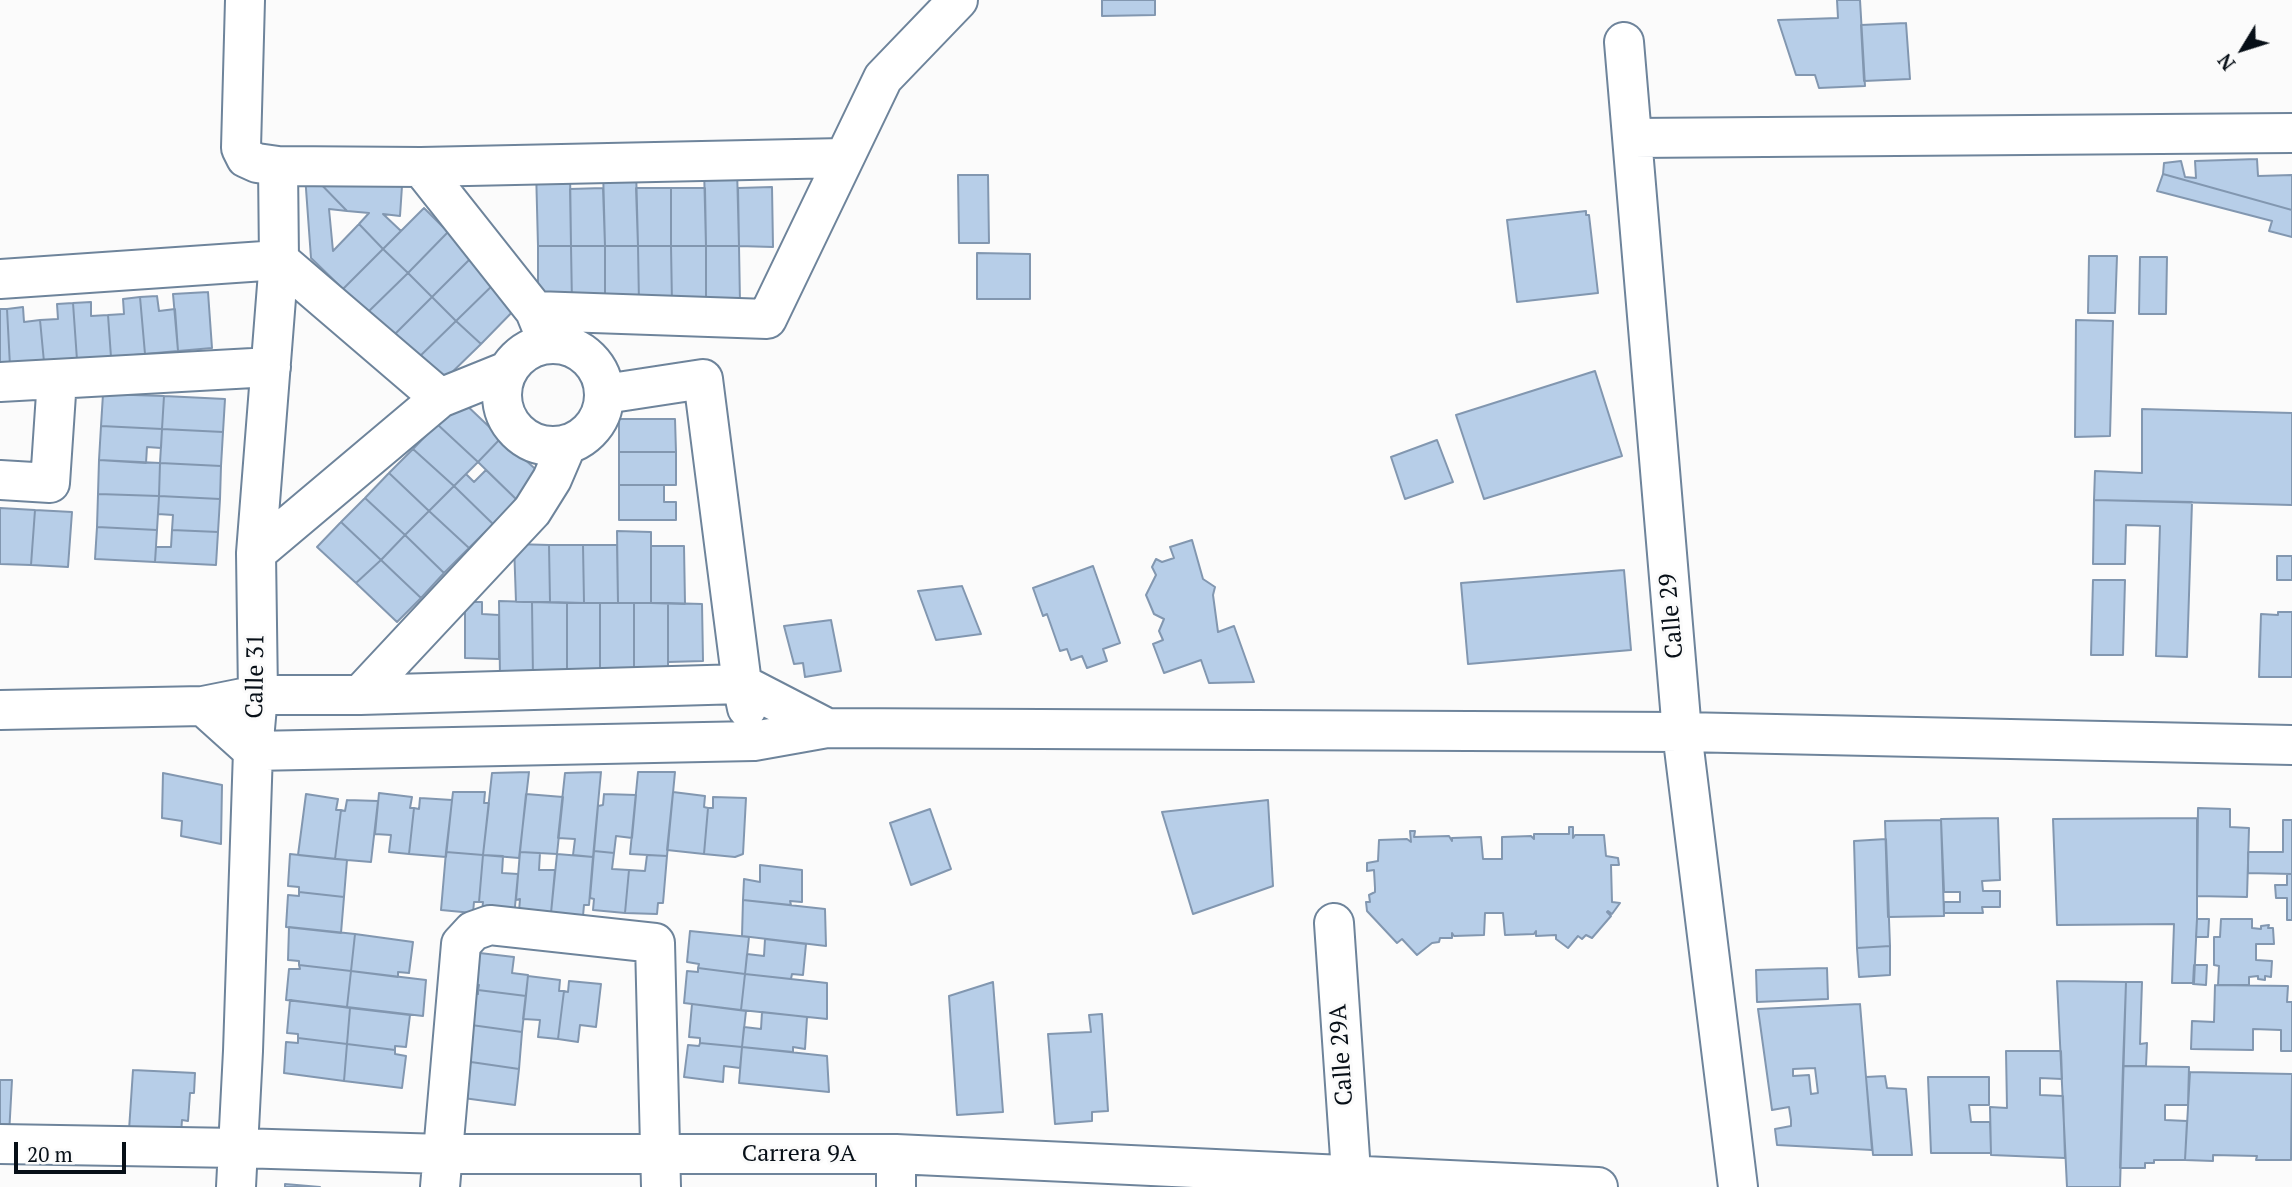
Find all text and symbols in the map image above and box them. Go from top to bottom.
north arrow [2208,14,2278,84]
text: N [2212,49,2240,76]
street label: Calle 29 [1654,572,1690,660]
street label: Calle 31 [241,633,271,719]
street label: Calle 29A [1324,1003,1360,1107]
scale bar [18,1128,130,1172]
text: 20 m [27,1140,73,1168]
street label: Carrera 9A [742,1140,856,1168]

